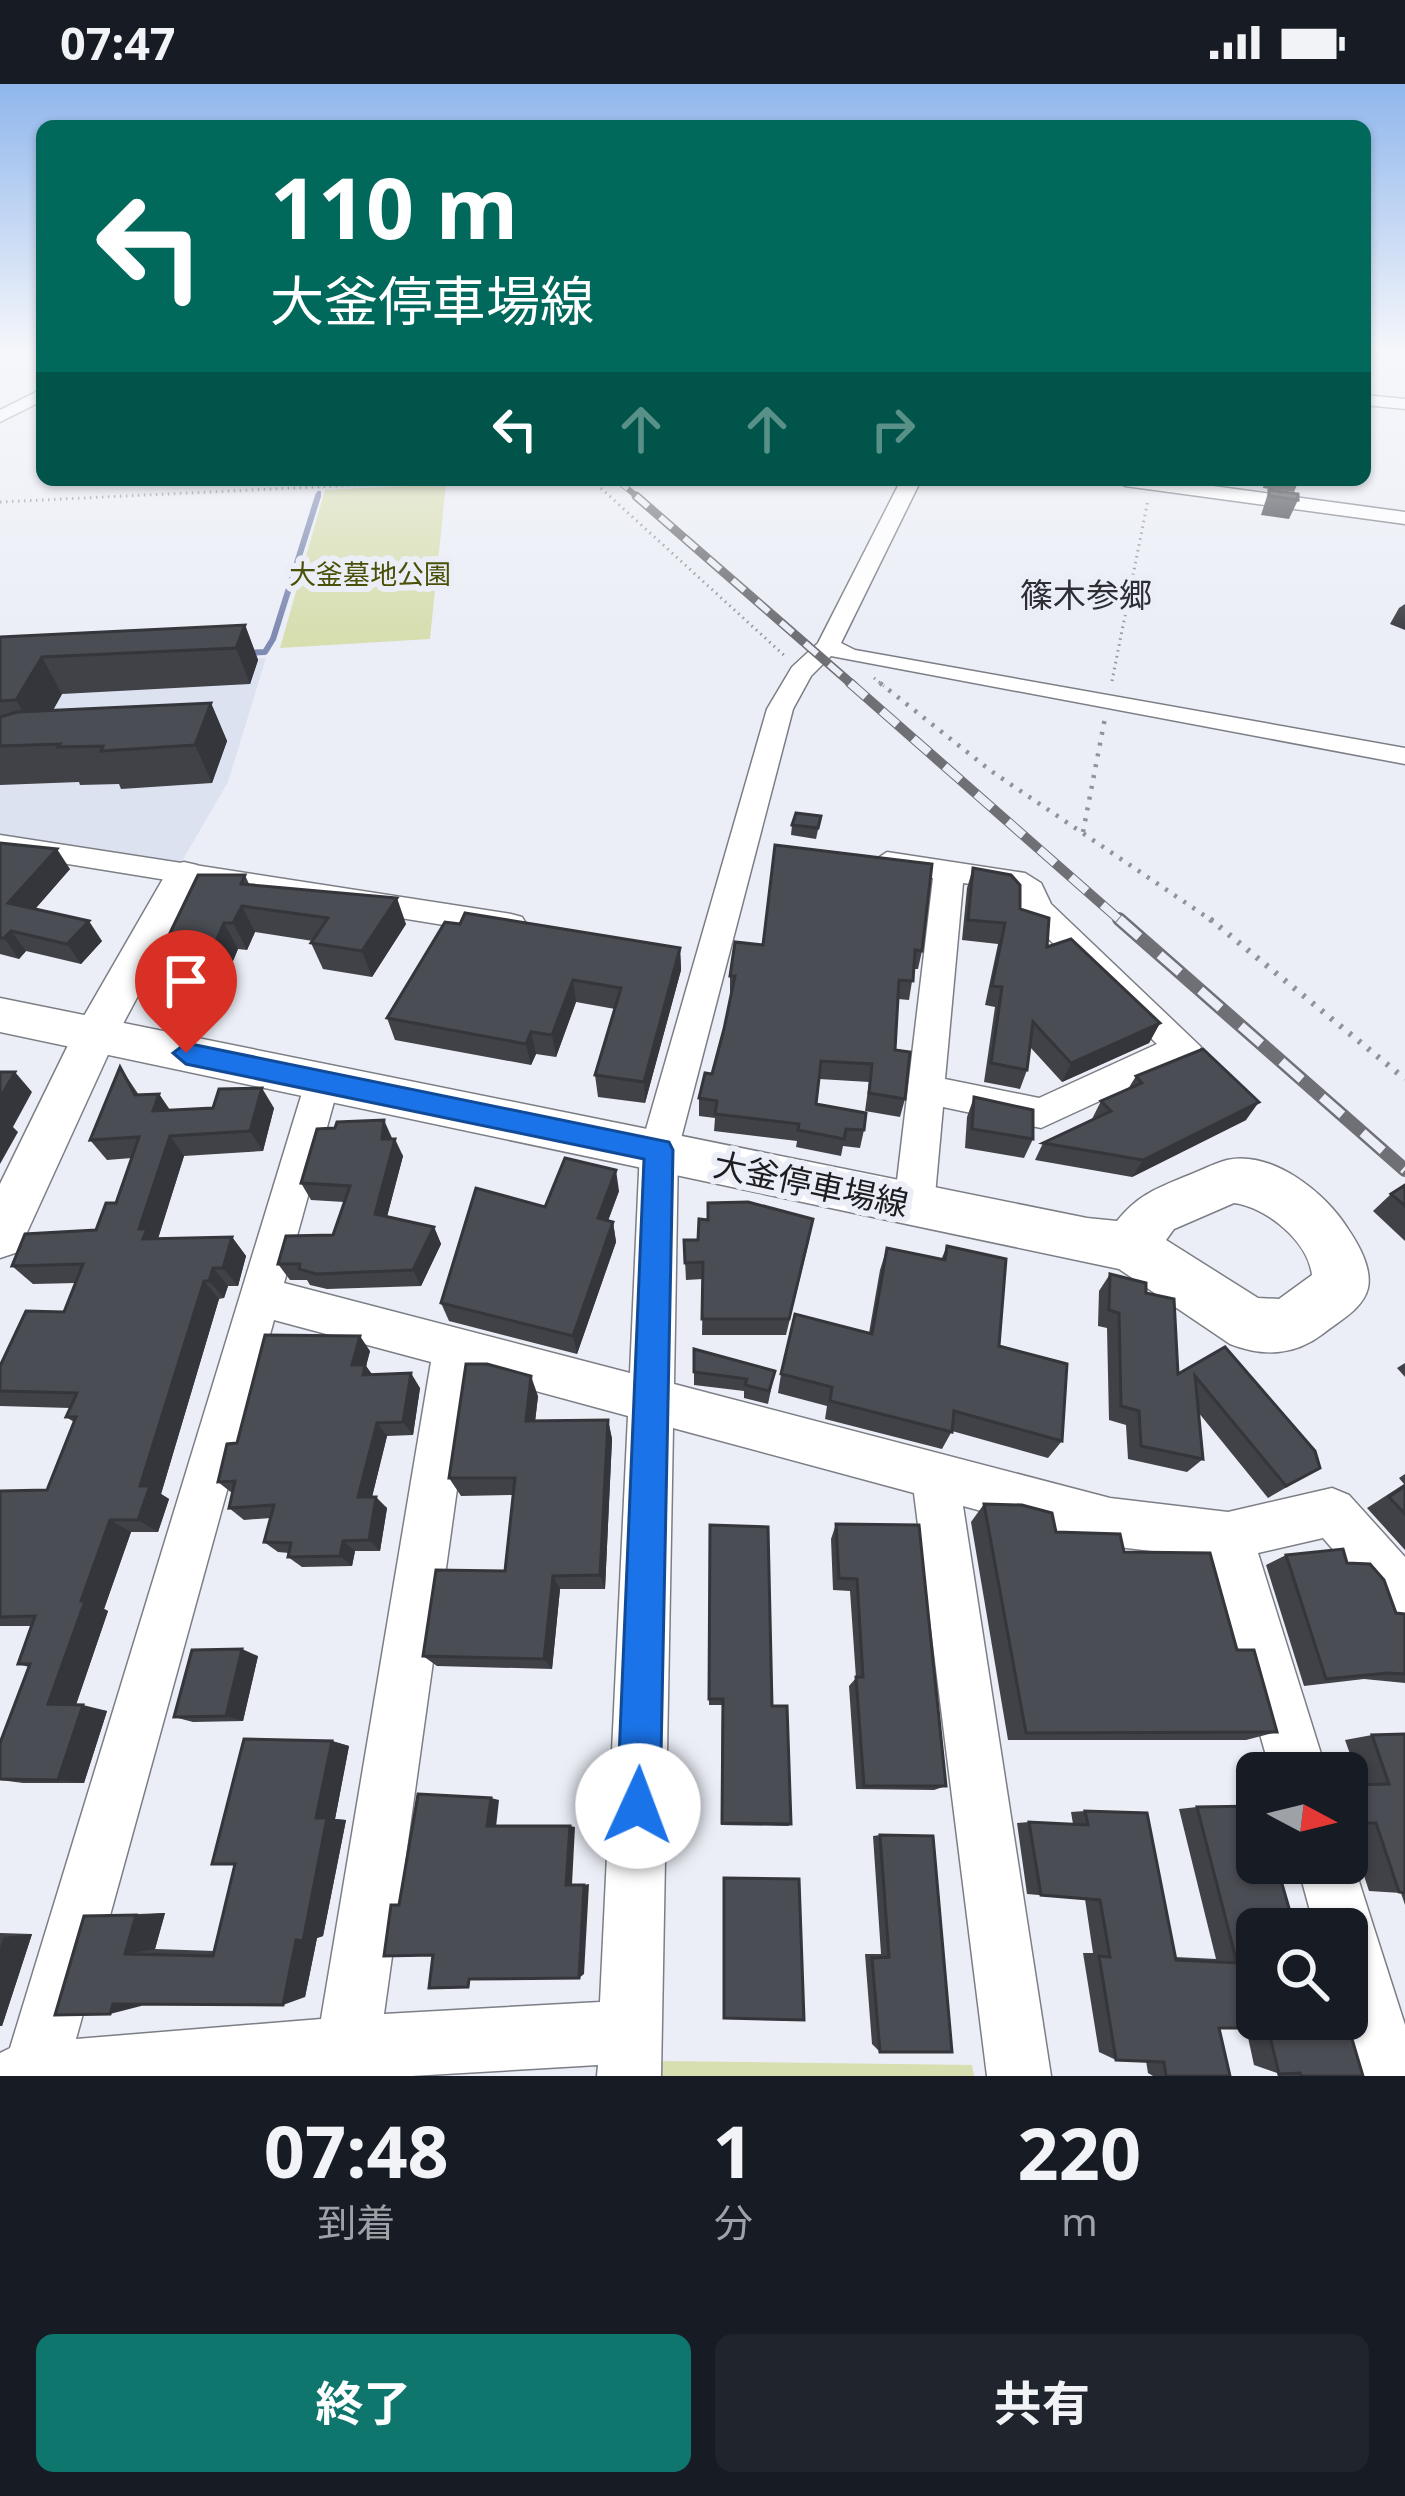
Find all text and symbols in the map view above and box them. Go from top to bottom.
text: 07:47 [60,12,176,73]
text: 110 m [270,149,518,264]
icon: left [72,168,228,324]
text: 大釜停車場線 [270,263,594,337]
icon: left [482,396,548,462]
icon: ahead [608,396,674,462]
icon: ahead [734,396,800,462]
icon: right [860,396,926,462]
park label: 大釜墓地公園 [289,555,451,592]
district label: 篠木参郷 [1020,572,1152,617]
pin [135,930,237,1053]
icon: arrive [153,948,219,1014]
street label: 大釜停車場線 [710,1141,913,1226]
position arrow [575,1743,701,1869]
north arrow [1236,1752,1368,1884]
map controls [1236,1752,1368,2040]
button: search [1236,1908,1368,2040]
text: 07:48 [264,2101,449,2199]
text: 1 [713,2101,754,2199]
text: 220 [1018,2103,1141,2201]
text: m [1061,2194,1098,2247]
text: 到着 [317,2195,395,2248]
text: 分 [714,2195,753,2248]
button: 終了 [36,2334,691,2472]
button: 共有 [715,2334,1369,2472]

